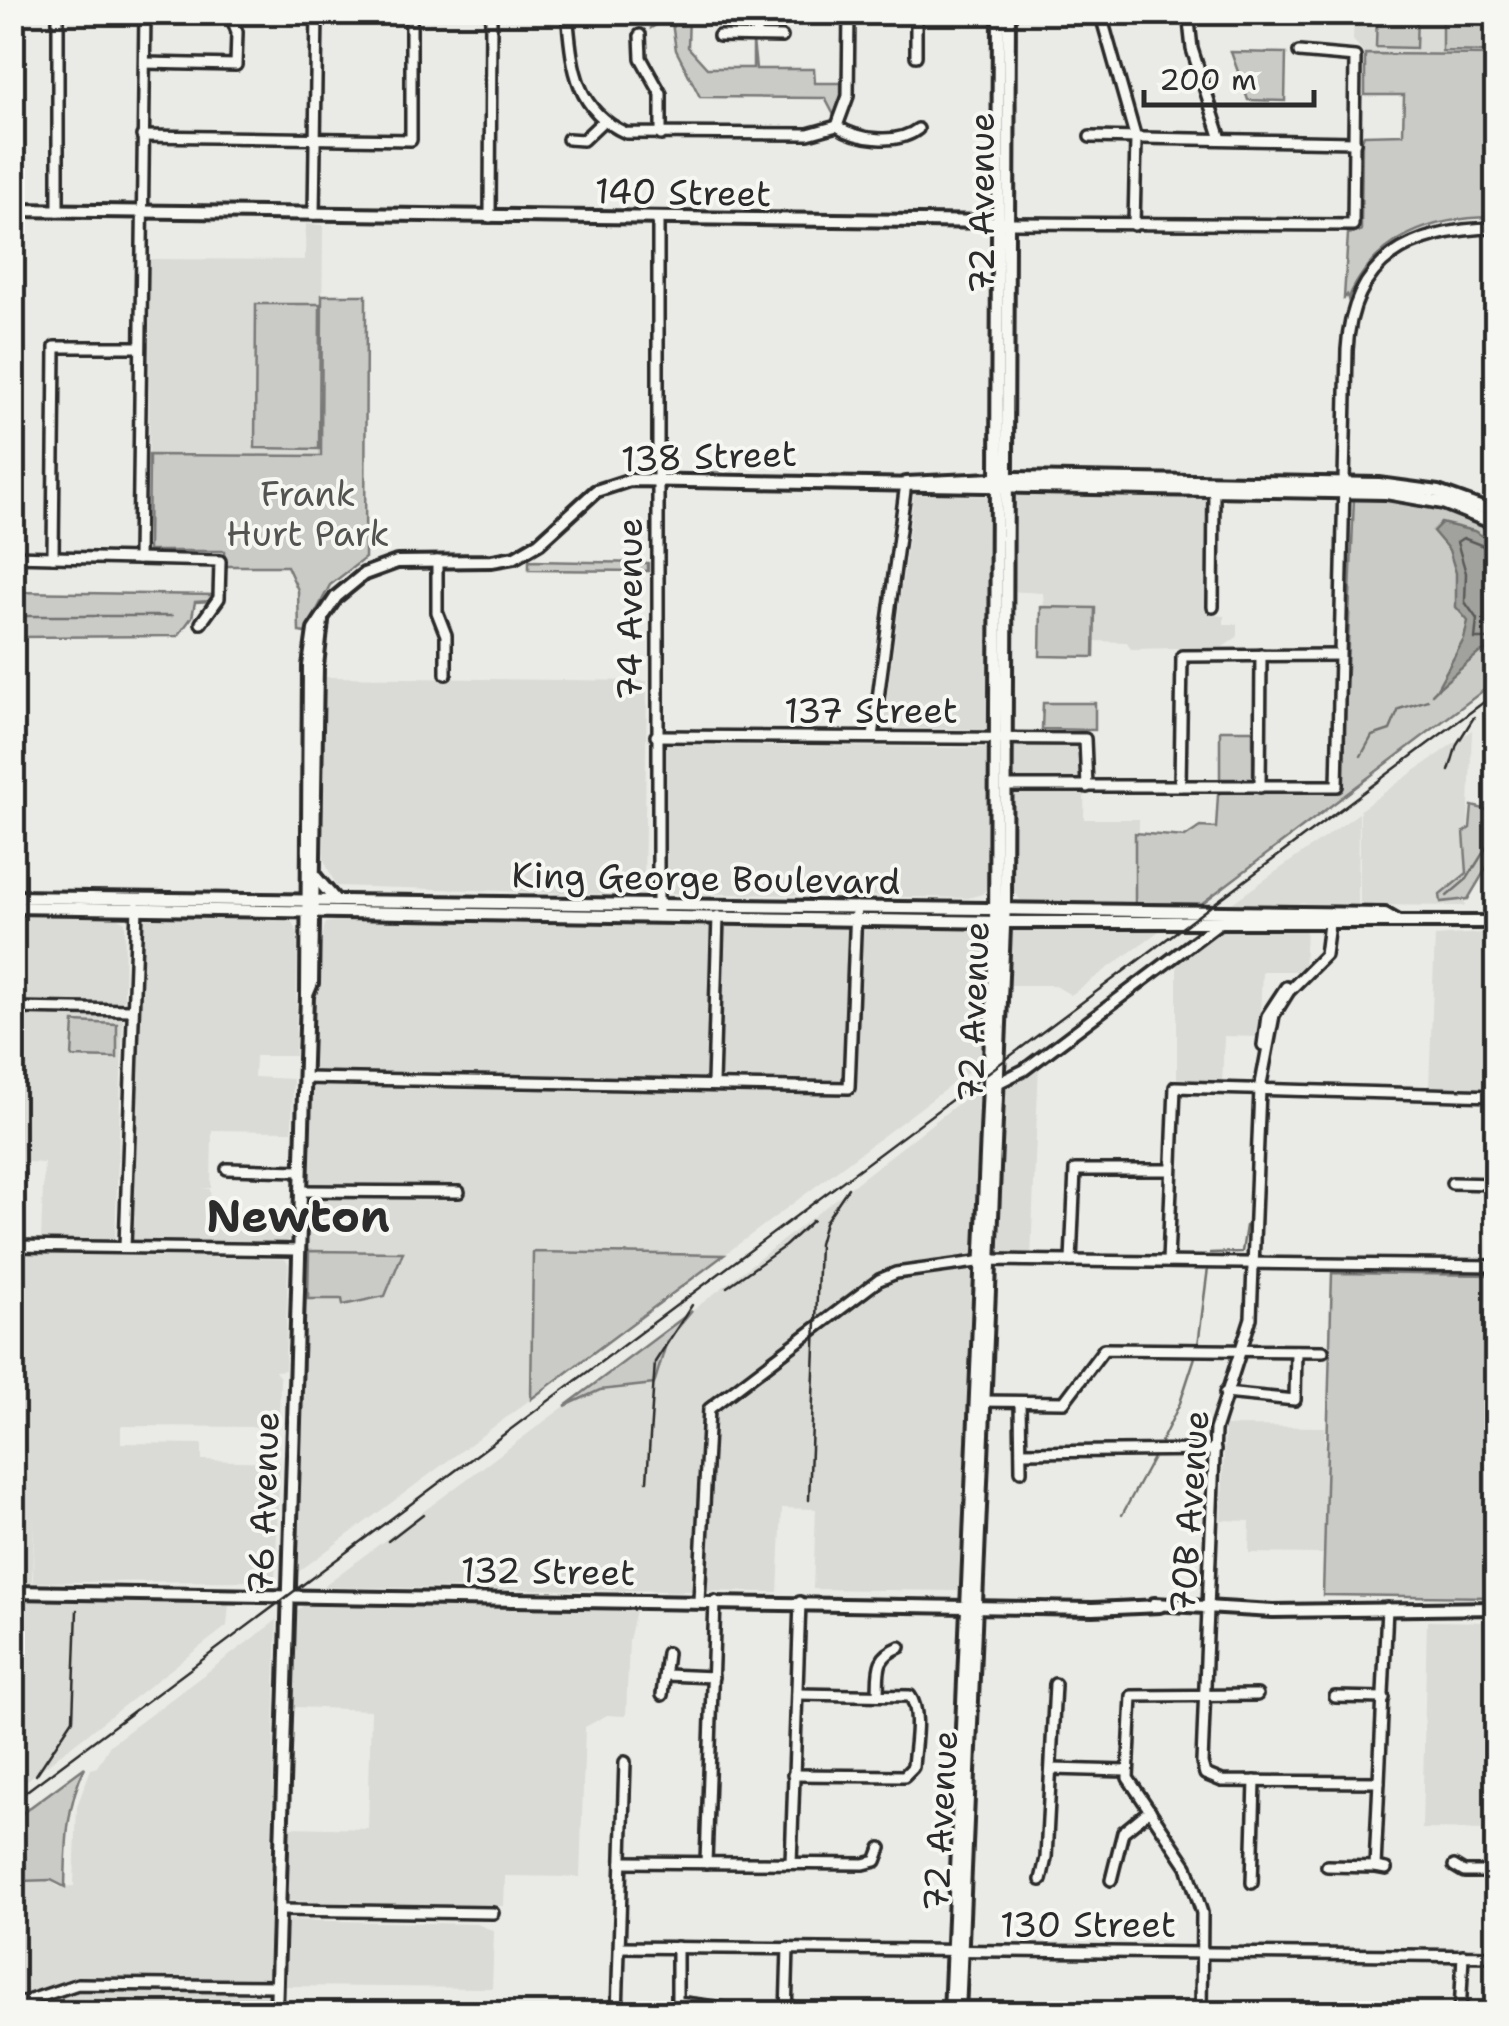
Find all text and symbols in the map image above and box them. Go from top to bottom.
scale bar [1144,45,1314,107]
text: 200 m [1159,59,1257,100]
street label: 72 Avenue [958,112,1005,294]
street label: 140 Street [594,167,772,217]
street label: 138 Street [620,429,798,483]
park label: Frank Hurt Park [226,470,390,557]
street label: 74 Avenue [606,518,653,700]
street label: 137 Street [784,687,958,734]
street label: King George Boulevard [511,851,901,905]
street label: 72 Avenue [946,921,1000,1103]
district label: Newton [206,1186,390,1246]
street label: 70B Avenue [1158,1409,1220,1615]
street label: 76 Avenue [236,1411,290,1595]
street label: 132 Street [460,1546,636,1596]
street label: 72 Avenue [912,1729,968,1913]
street label: 130 Street [1000,1901,1176,1948]

